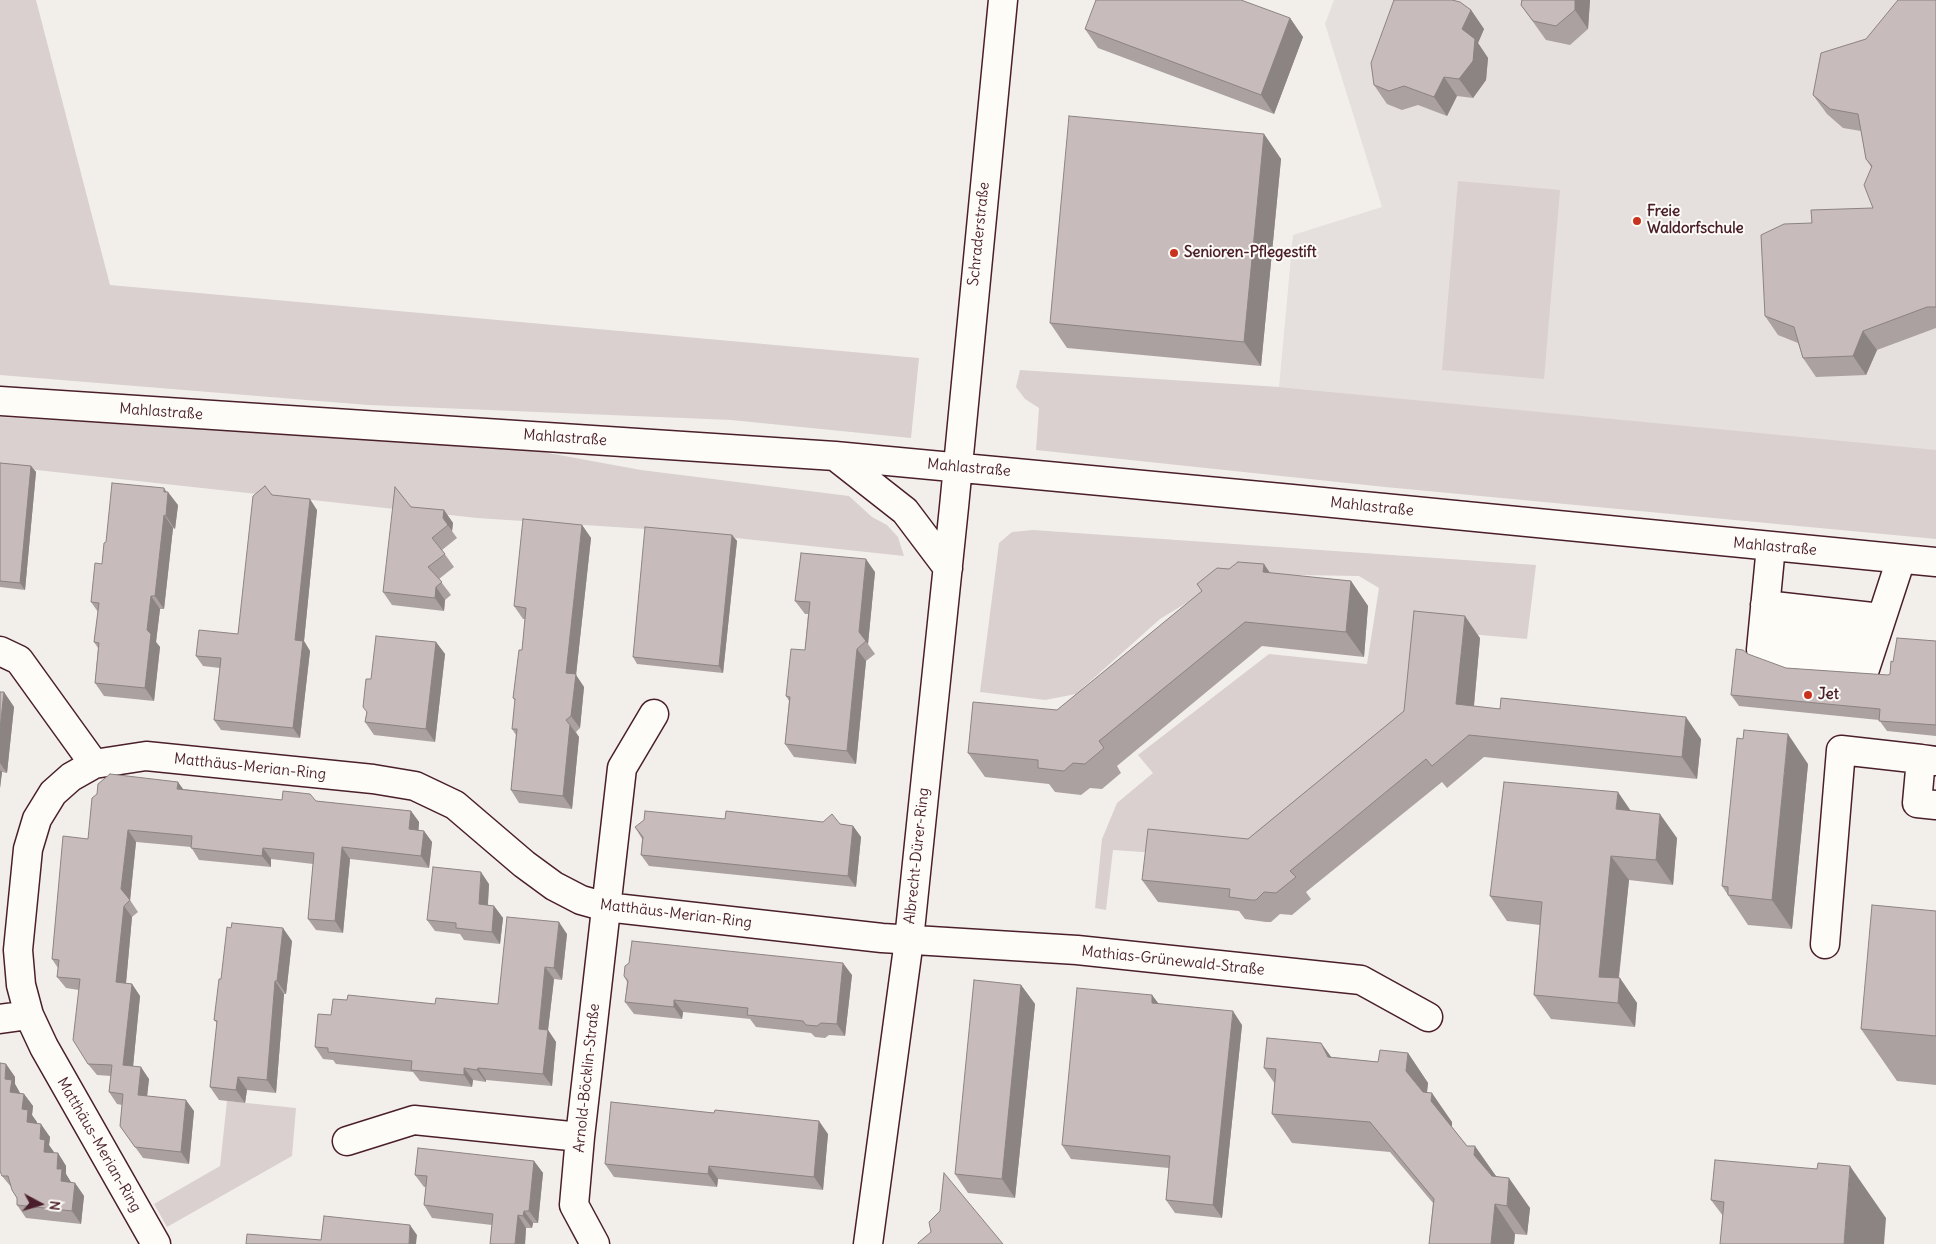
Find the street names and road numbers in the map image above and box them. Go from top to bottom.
street label: Schraderstraße [965,181,993,287]
street label: Mahlastraße [119,400,203,424]
street label: Mahlastraße [523,426,607,450]
street label: Mahlastraße [926,455,1012,481]
street label: Mahlastraße [1329,494,1415,520]
street label: Mahlastraße [1732,534,1818,560]
street label: Matthäus-Merian-Ring [173,750,327,784]
street label: Albrecht-Dürer-Ring [901,787,933,925]
street label: Matthäus-Merian-Ring [599,896,753,932]
street label: Mathias-Grünewald-Straße [1081,942,1265,980]
street label: Arnold-Böcklin-Straße [570,1002,604,1154]
street label: Matthäus-Merian-Ring [53,1074,145,1216]

